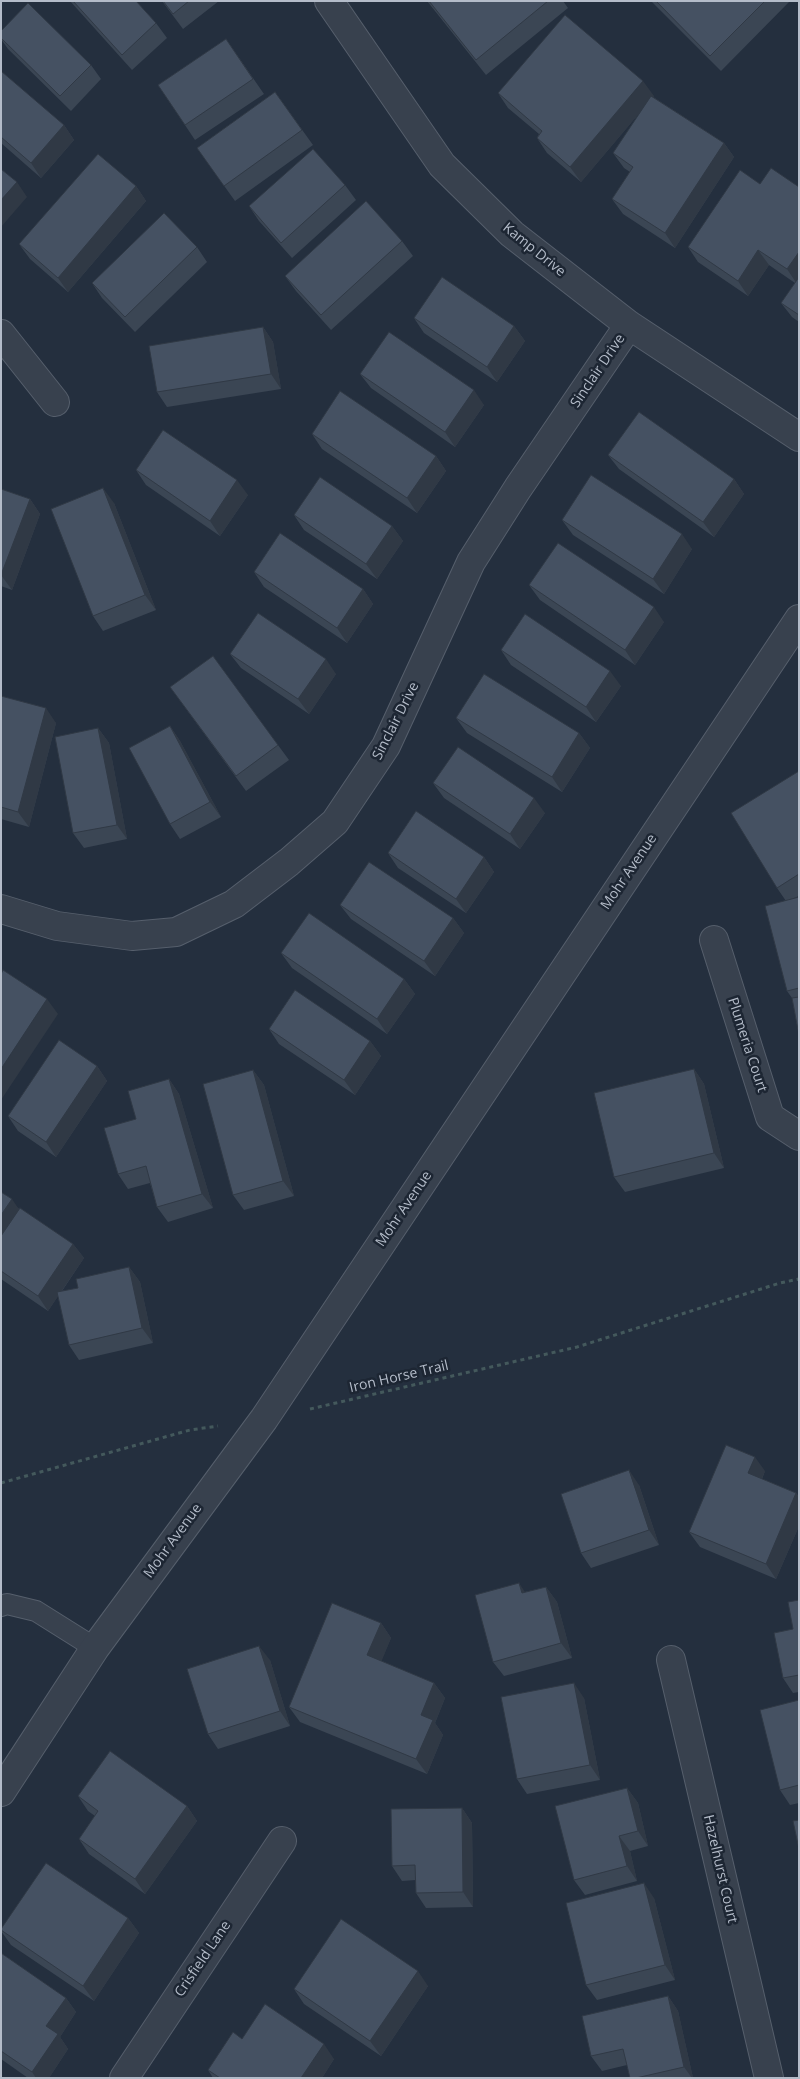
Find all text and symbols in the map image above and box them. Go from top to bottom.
street label: Kamp Drive [499,220,569,280]
street label: Sinclair Drive [567,331,629,411]
street label: Sinclair Drive [369,679,423,763]
street label: Mohr Avenue [598,831,660,913]
street label: Plumeria Court [724,996,770,1094]
street label: Mohr Avenue [373,1168,435,1250]
street label: Iron Horse Trail [348,1357,450,1397]
street label: Mohr Avenue [140,1501,206,1581]
street label: Hazelhurst Court [699,1813,741,1925]
street label: Crisfield Lane [171,1918,235,2000]

